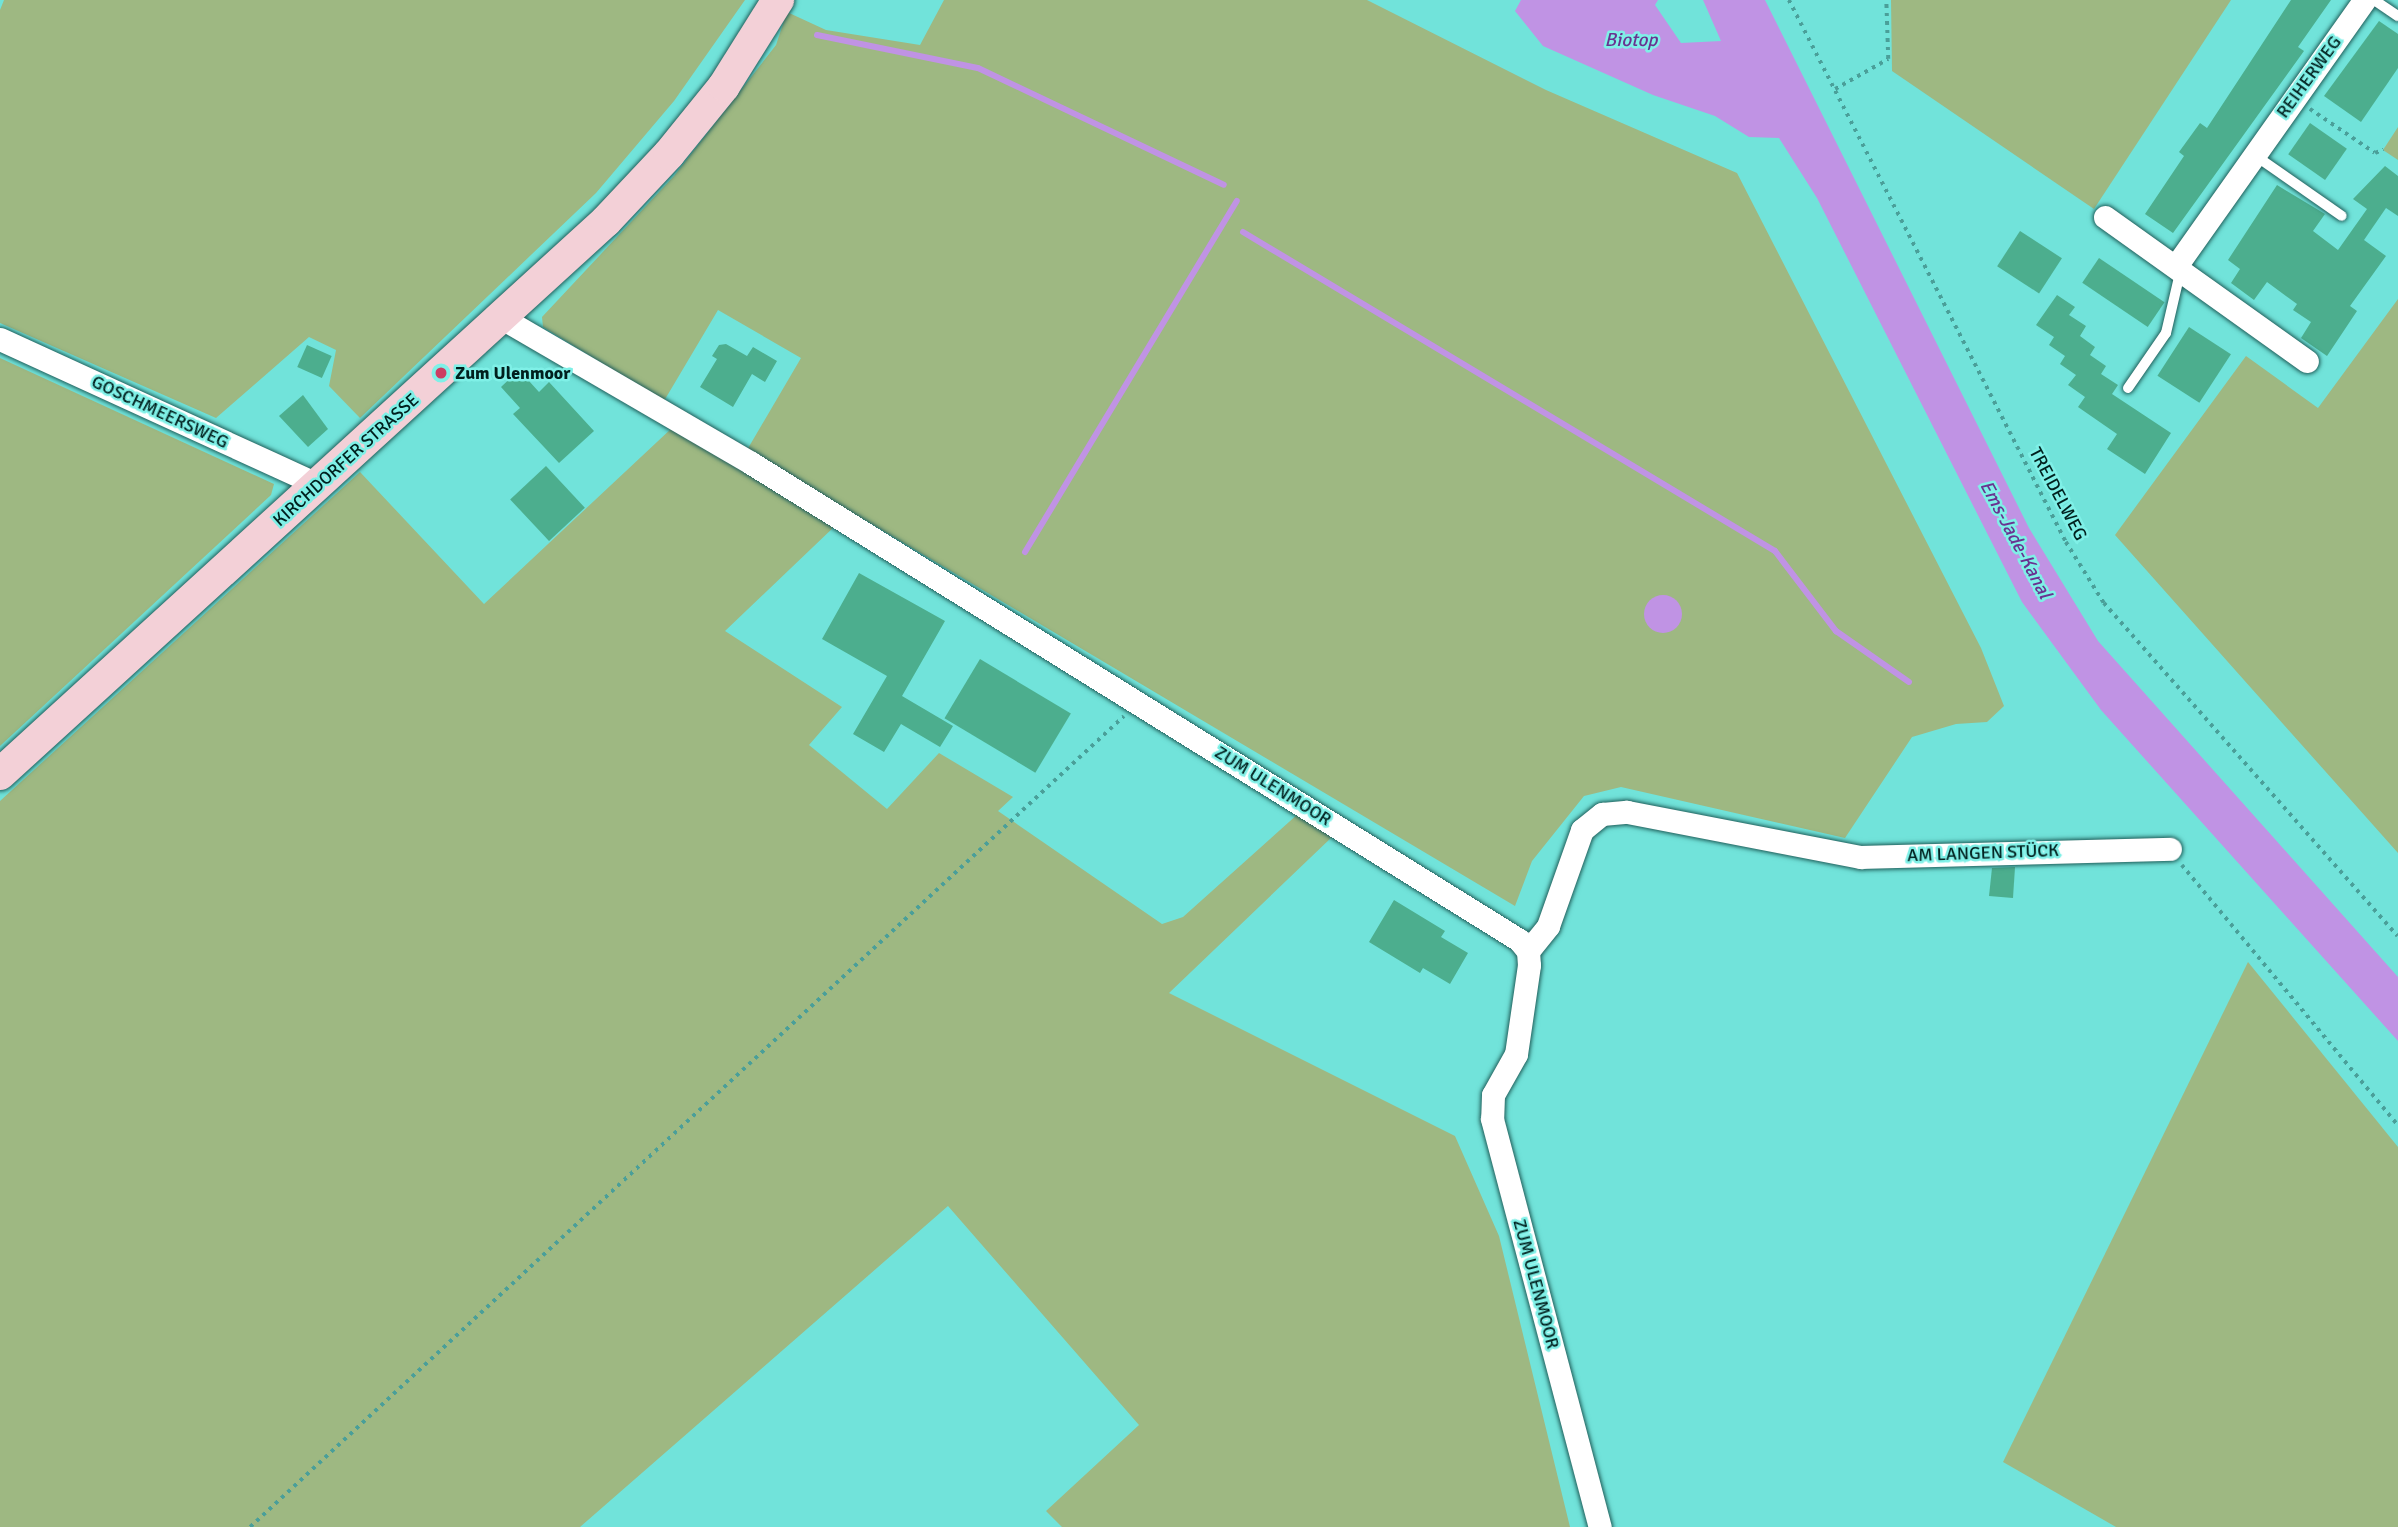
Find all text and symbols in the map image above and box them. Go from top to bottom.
water label: Biotop [1605,30,1657,52]
street label: REIHERWEG [2272,32,2346,122]
place label: Zum Ulenmoor [455,362,570,384]
marker: Zum Ulenmoor [433,365,449,381]
street label: GOSCHMEERSWEG [88,371,232,453]
street label: KIRCHDORFER STRASSE [269,389,423,531]
street label: TREIDELWEG [2024,444,2092,544]
water label: Ems-Jade-Kanal [1974,477,2056,603]
street label: ZUM ULENMOOR [1211,742,1335,830]
street label: AM LANGEN STÜCK [1907,840,2059,866]
street label: ZUM ULENMOOR [1508,1217,1564,1351]

